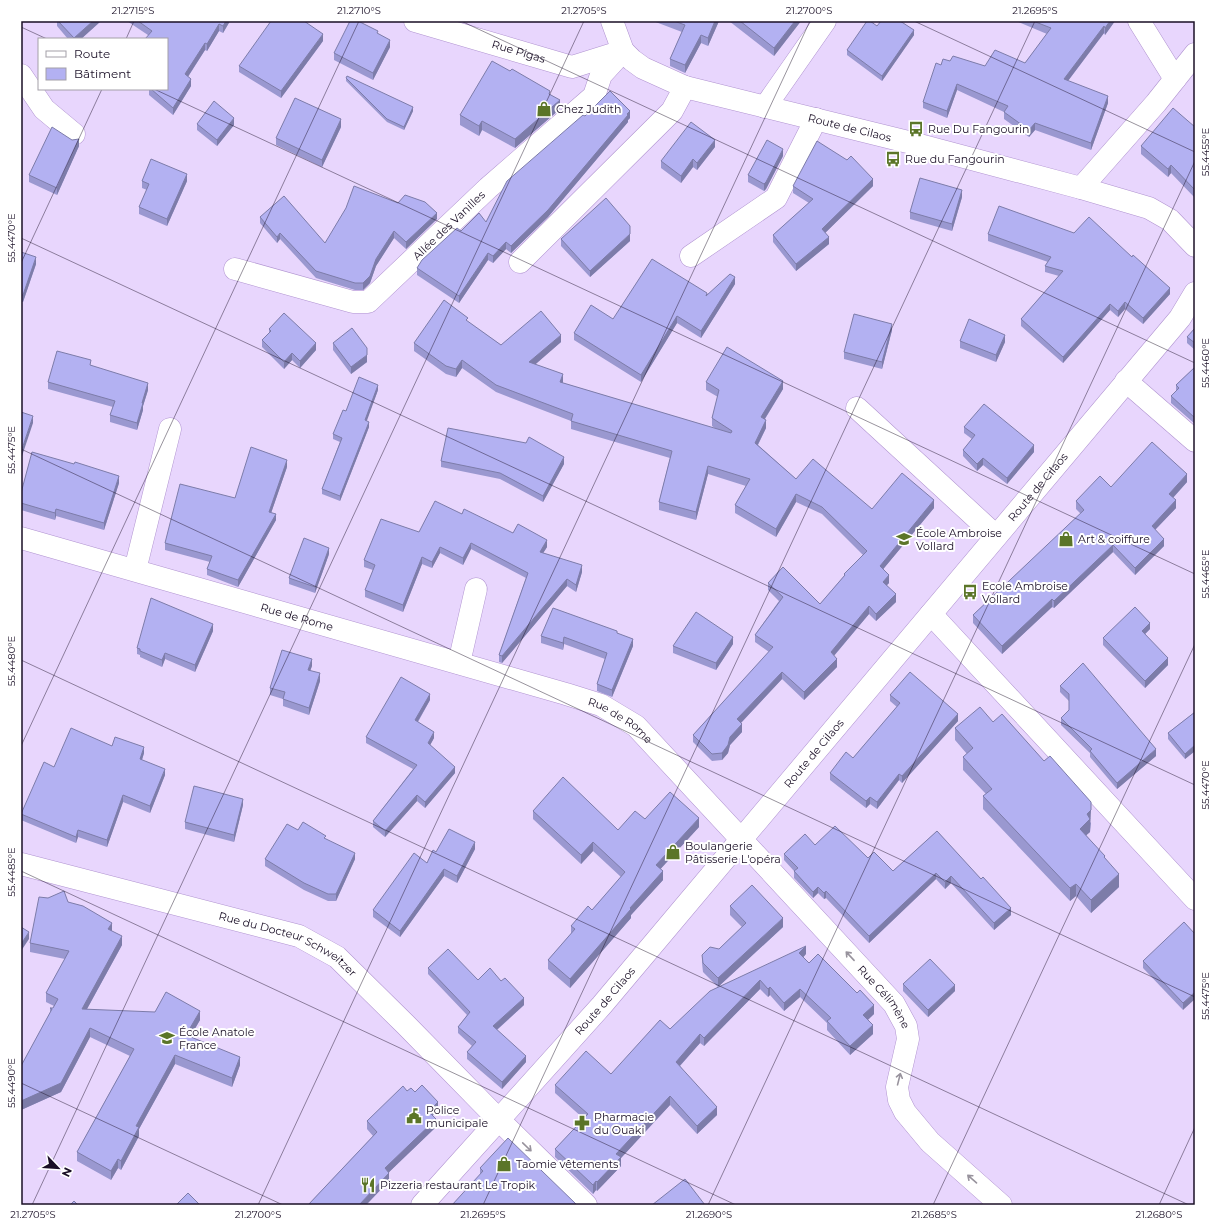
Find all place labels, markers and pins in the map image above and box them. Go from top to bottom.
shop icon: Chez Judith [535,100,553,118]
place label: Chez Judith [556,102,621,116]
bus stop icon: Rue Du Fangourin [907,120,925,138]
place label: Rue Du Fangourin [928,122,1029,136]
bus stop icon: Rue du Fangourin [884,150,902,168]
place label: Rue du Fangourin [905,152,1005,166]
place label: École Ambroise Vollard [916,526,1002,553]
school or university icon: École Ambroise Vollard [895,530,913,548]
shop icon: Art & coiffure [1057,530,1075,548]
place label: Art & coiffure [1078,532,1150,546]
place label: Ecole Ambroise Vollard [982,579,1068,606]
bus stop icon: Ecole Ambroise Vollard [961,583,979,601]
place label: Boulangerie Pâtisserie L'opéra [685,839,781,866]
shop icon: Boulangerie Pâtisserie L'opéra [664,843,682,861]
place label: École Anatole France [179,1025,255,1052]
school or university icon: École Anatole France [158,1029,176,1047]
place label: Police municipale [426,1103,488,1130]
public building icon: Police municipale [405,1107,423,1125]
place label: Pharmacie du Ouaki [594,1110,654,1137]
pharmacy icon: Pharmacie du Ouaki [573,1114,591,1132]
shop icon: Taomie vêtements [495,1155,513,1173]
place label: Taomie vêtements [516,1157,619,1171]
restaurant icon: Pizzeria restaurant Le Tropik [359,1176,377,1194]
place label: Pizzeria restaurant Le Tropik [380,1178,536,1192]

